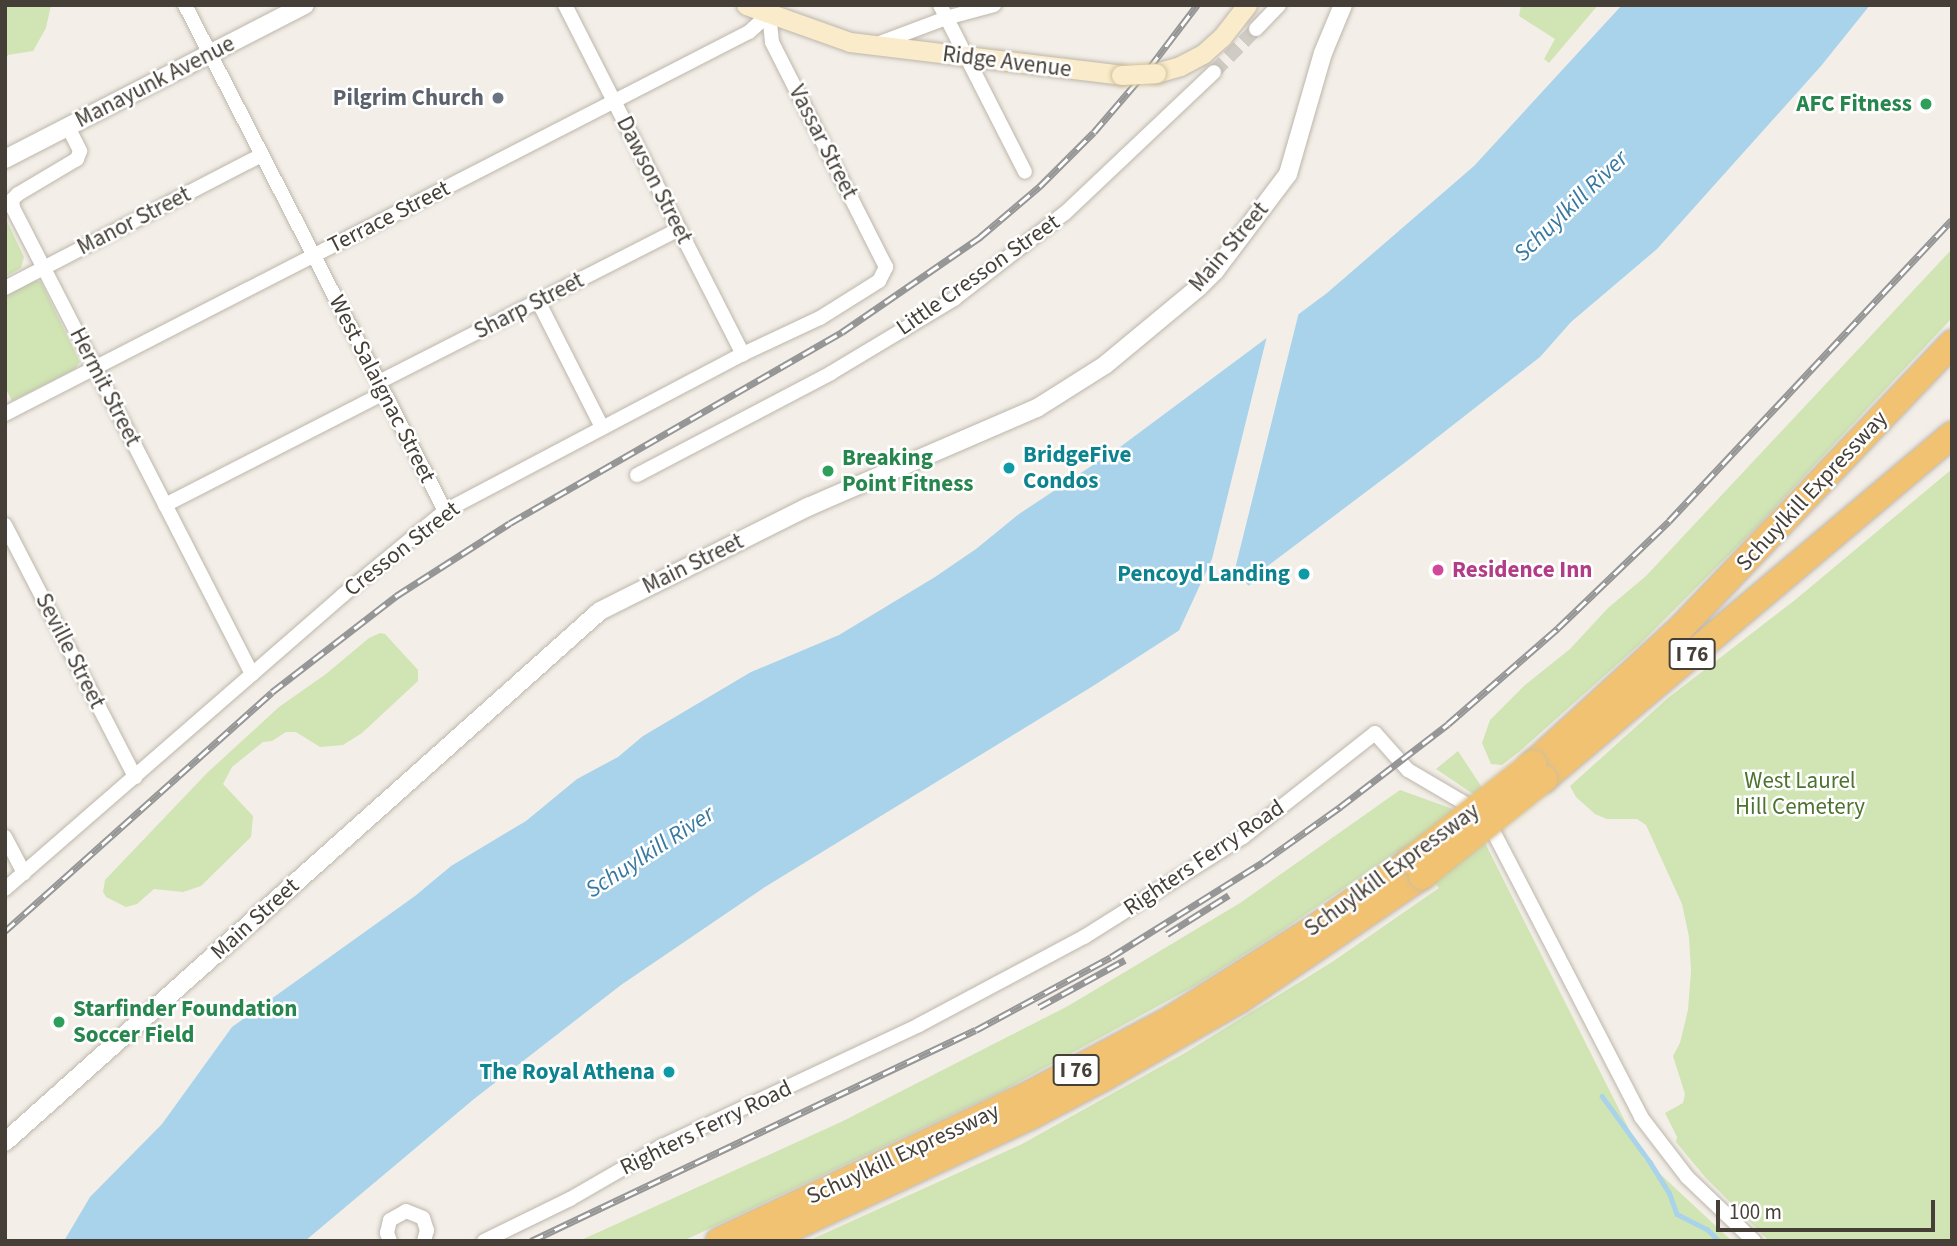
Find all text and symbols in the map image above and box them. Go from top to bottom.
street label: Manayunk Avenue [71,30,239,134]
street label: Ridge Avenue [941,40,1073,84]
street label: Vassar Street [783,80,863,204]
place label: Pilgrim Church [333,84,484,112]
marker: Pilgrim Church [490,90,506,106]
place label: AFC Fitness [1796,90,1912,118]
marker: AFC Fitness [1918,96,1934,112]
street label: Dawson Street [610,112,698,248]
water label: Schuylkill River [1508,144,1634,268]
street label: Terrace Street [324,175,454,259]
street label: Manor Street [73,181,195,261]
street label: Main Street [1183,196,1275,298]
street label: Little Cresson Street [891,208,1065,342]
street label: Sharp Street [470,267,588,345]
street label: West Salaignac Street [323,291,441,487]
street label: Hermit Street [63,323,147,451]
street label: Schuylkill Expressway [1731,405,1893,577]
place label: BridgeFive Condos [1023,441,1132,495]
place label: Breaking Point Fitness [842,444,974,498]
marker: BridgeFive Condos [1001,460,1017,476]
marker: Breaking Point Fitness [820,463,836,479]
street label: Cresson Street [339,495,465,603]
street label: Main Street [638,528,748,600]
place label: Residence Inn [1452,556,1592,584]
place label: Pencoyd Landing [1117,560,1290,588]
marker: Residence Inn [1430,562,1446,578]
marker: Pencoyd Landing [1296,566,1312,582]
street label: Seville Street [29,589,111,713]
road number: I 76 [1668,636,1716,672]
park label: West Laurel Hill Cemetery [1735,767,1865,821]
street label: Righters Ferry Road [1119,794,1289,922]
street label: Schuylkill Expressway [1299,797,1485,943]
water label: Schuylkill River [580,800,720,904]
street label: Main Street [205,872,305,966]
place label: Starfinder Foundation Soccer Field [73,995,298,1049]
marker: Starfinder Foundation Soccer Field [51,1014,67,1030]
road number: I 76 [1052,1052,1100,1088]
place label: The Royal Athena [479,1058,655,1086]
marker: The Royal Athena [661,1064,677,1080]
street label: Righters Ferry Road [616,1074,796,1182]
street label: Schuylkill Expressway [802,1097,1004,1211]
scale bar [1719,1186,1938,1230]
text: 100 m [1729,1197,1782,1227]

